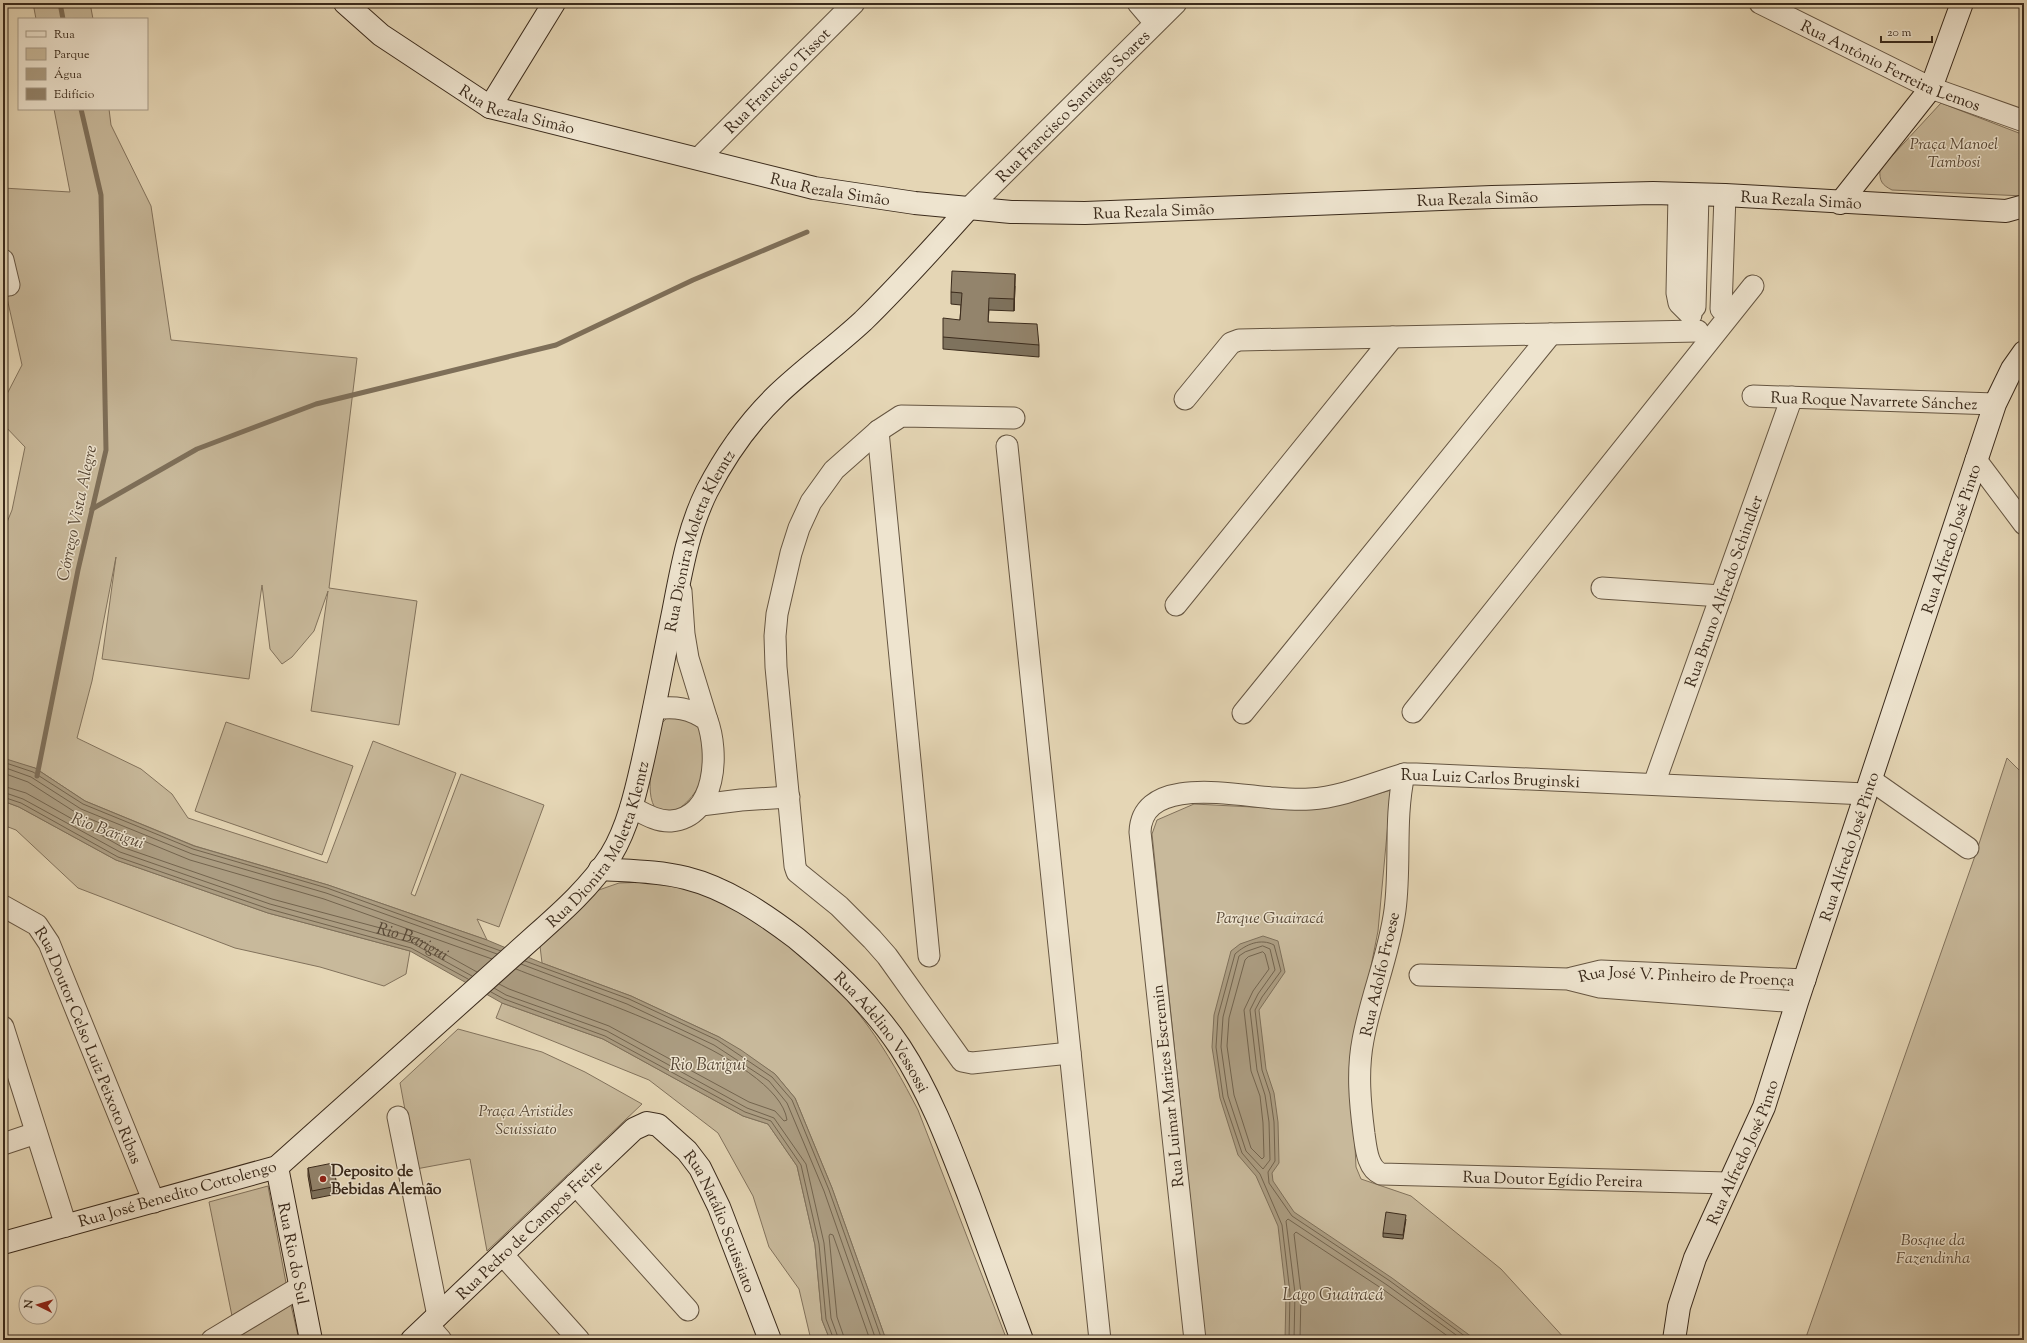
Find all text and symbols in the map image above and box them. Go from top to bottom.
street label: Rua Antônio Ferreira Lemos [1796,16,1983,119]
legend [18,18,148,110]
scale bar [1881,18,1932,44]
street label: Rua Francisco Tissot [720,23,837,140]
text: 20 m [1887,24,1912,42]
text: Rua [54,26,75,44]
street label: Rua Francisco Santiago Soares [992,26,1156,189]
text: Parque [54,46,90,64]
text: Água [54,66,82,84]
street label: Rua Rezala Simão [453,80,577,142]
text: Edifício [54,86,95,104]
park label: Praça Manoel Tambosi [1910,134,1998,175]
street label: Rua Rezala Simão [767,168,892,213]
street label: Rua Rezala Simão [1416,187,1539,214]
street label: Rua Rezala Simão [1740,187,1863,217]
street label: Rua Rezala Simão [1093,199,1215,227]
street label: Rua Roque Navarrete Sánchez [1770,388,1978,417]
water label: Córrego Vista Alegre [52,443,104,584]
street label: Rua Dionira Moletta Klemtz [660,446,742,634]
street label: Rua Alfredo José Pinto [1917,462,1988,617]
street label: Rua Bruno Alfredo Schindler [1680,493,1770,691]
street label: Rua Dionira Moletta Klemtz [542,759,656,934]
street label: Rua Luiz Carlos Bruginski [1401,765,1581,795]
street label: Rua Alfredo José Pinto [1815,769,1886,925]
water label: Rio Barigui [67,808,147,856]
park label: Parque Guairacá [1216,908,1324,931]
street label: Rua Adolfo Froese [1356,910,1407,1039]
water label: Rio Barigui [374,918,452,968]
street label: Rua Doutor Celso Luiz Peixoto Ribas [27,923,146,1168]
street label: Rua José V. Pinheiro de Proença [1576,962,1795,994]
street label: Rua Adelino Vessossi [827,967,933,1098]
street label: Rua Luimar Marizes Escremin [1147,983,1192,1188]
water label: Rio Barigui [670,1054,746,1078]
street label: Rua Alfredo José Pinto [1703,1077,1786,1229]
park label: Praça Aristides Scuissiato [479,1101,573,1142]
street label: Rua Natálio Scuissiato [677,1146,760,1297]
street label: Rua José Benedito Cottolengo [76,1156,280,1235]
street label: Rua Pedro de Campos Freire [452,1156,609,1306]
place label: Deposito de Bebidas Alemão [331,1161,442,1202]
street label: Rua Doutor Egídio Pereira [1462,1167,1644,1195]
marker: Deposito de Bebidas Alemão [318,1174,328,1184]
street label: Rua Rio do Sul [270,1201,313,1307]
park label: Bosque da Fazendinha [1896,1230,1970,1271]
water label: Lago Guairacá [1282,1284,1384,1308]
north arrow [18,1285,58,1325]
text: N [21,1299,37,1310]

